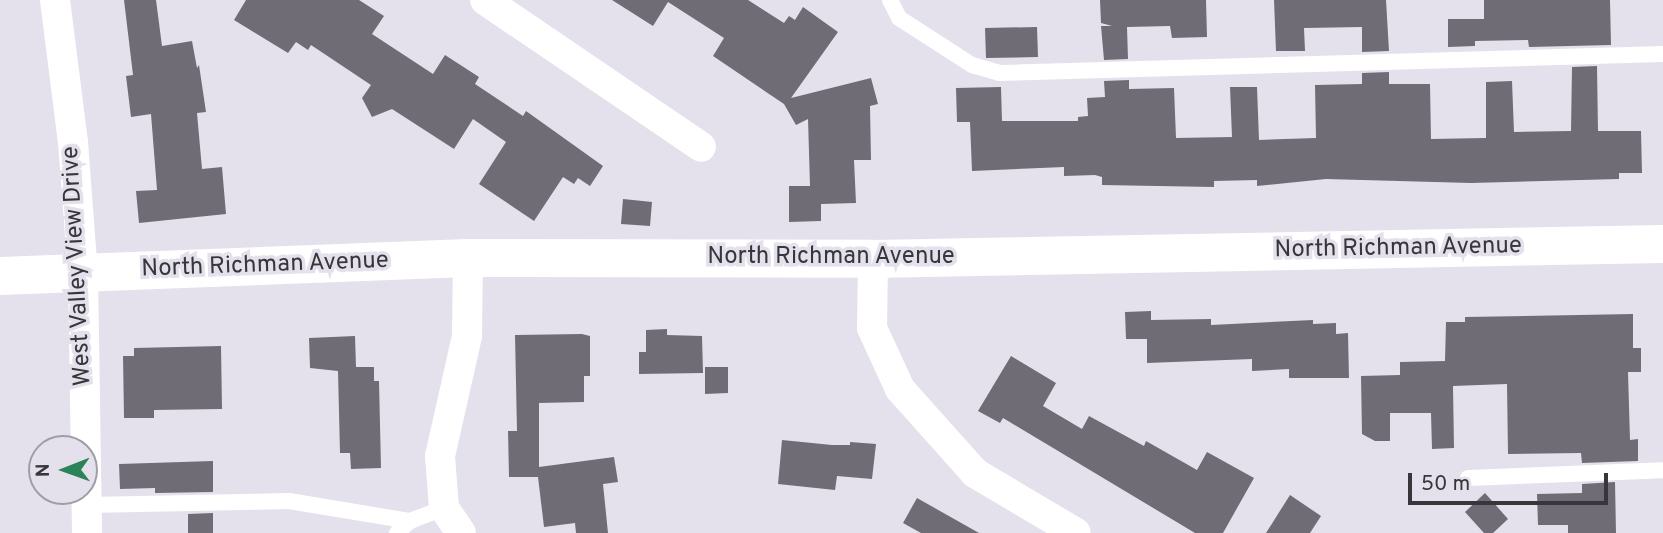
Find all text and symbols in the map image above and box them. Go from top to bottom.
street label: West Valley View Drive [57,144,99,388]
street label: North Richman Avenue [1274,232,1522,266]
street label: North Richman Avenue [707,244,955,272]
street label: North Richman Avenue [140,247,390,285]
north arrow [28,435,98,505]
scale bar [1411,460,1610,504]
text: N [32,463,56,477]
text: 50 m [1421,471,1470,498]

